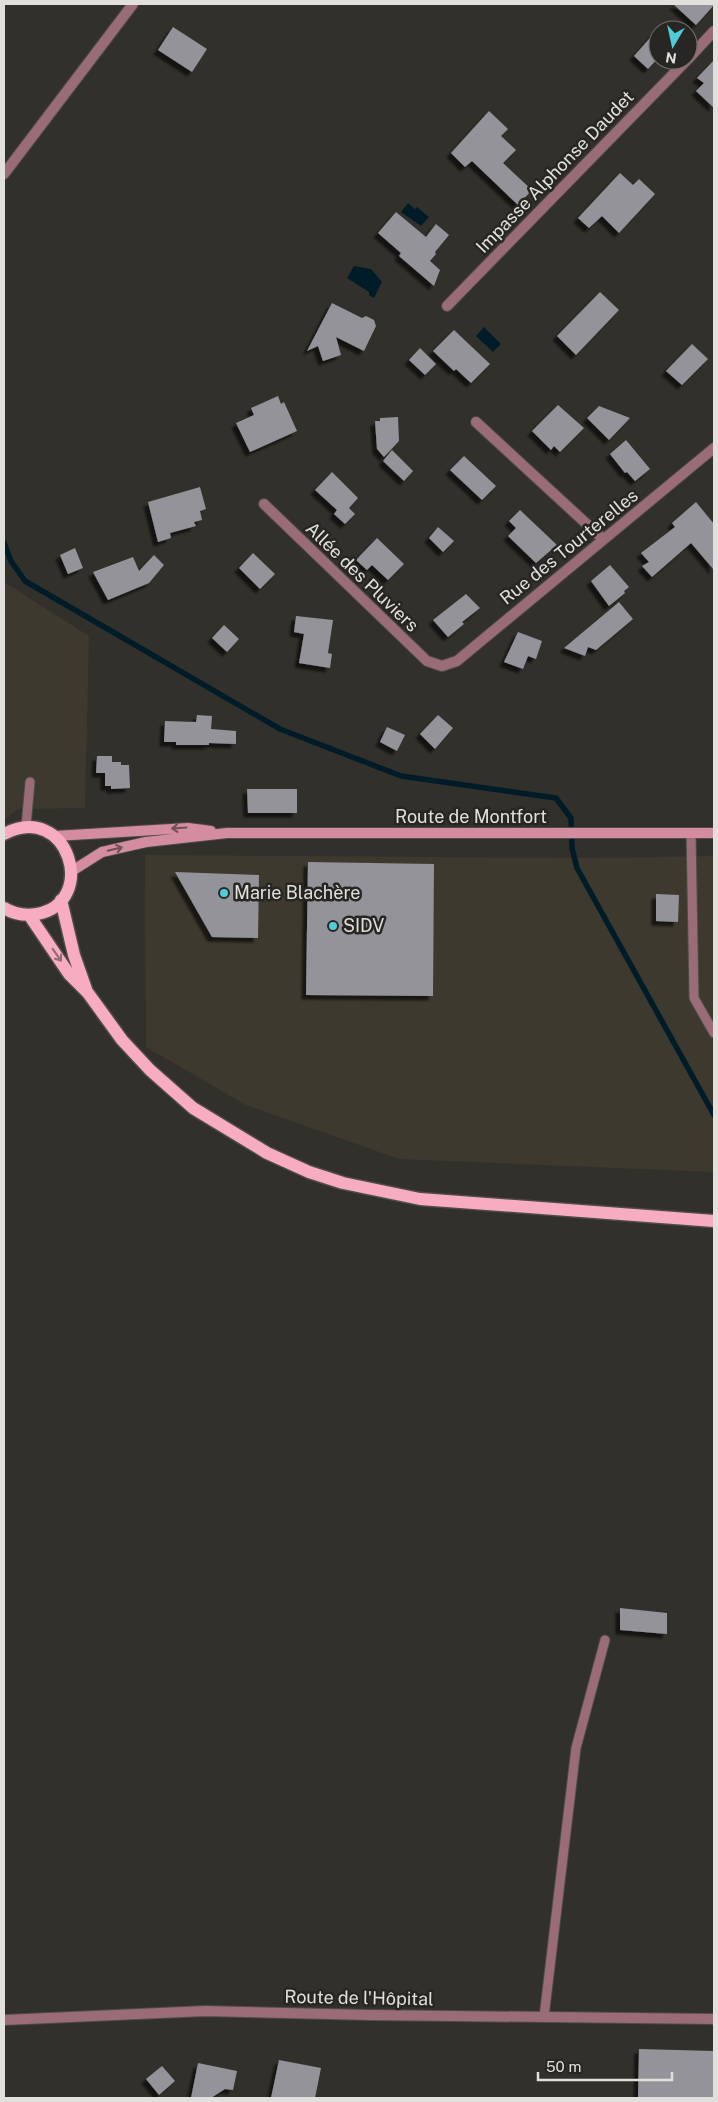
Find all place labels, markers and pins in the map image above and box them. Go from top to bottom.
place label: Marie Blachère [234,882,361,903]
marker: Marie Blachère [218,887,230,899]
place label: SIDV [343,915,384,936]
marker: SIDV [327,920,339,932]

